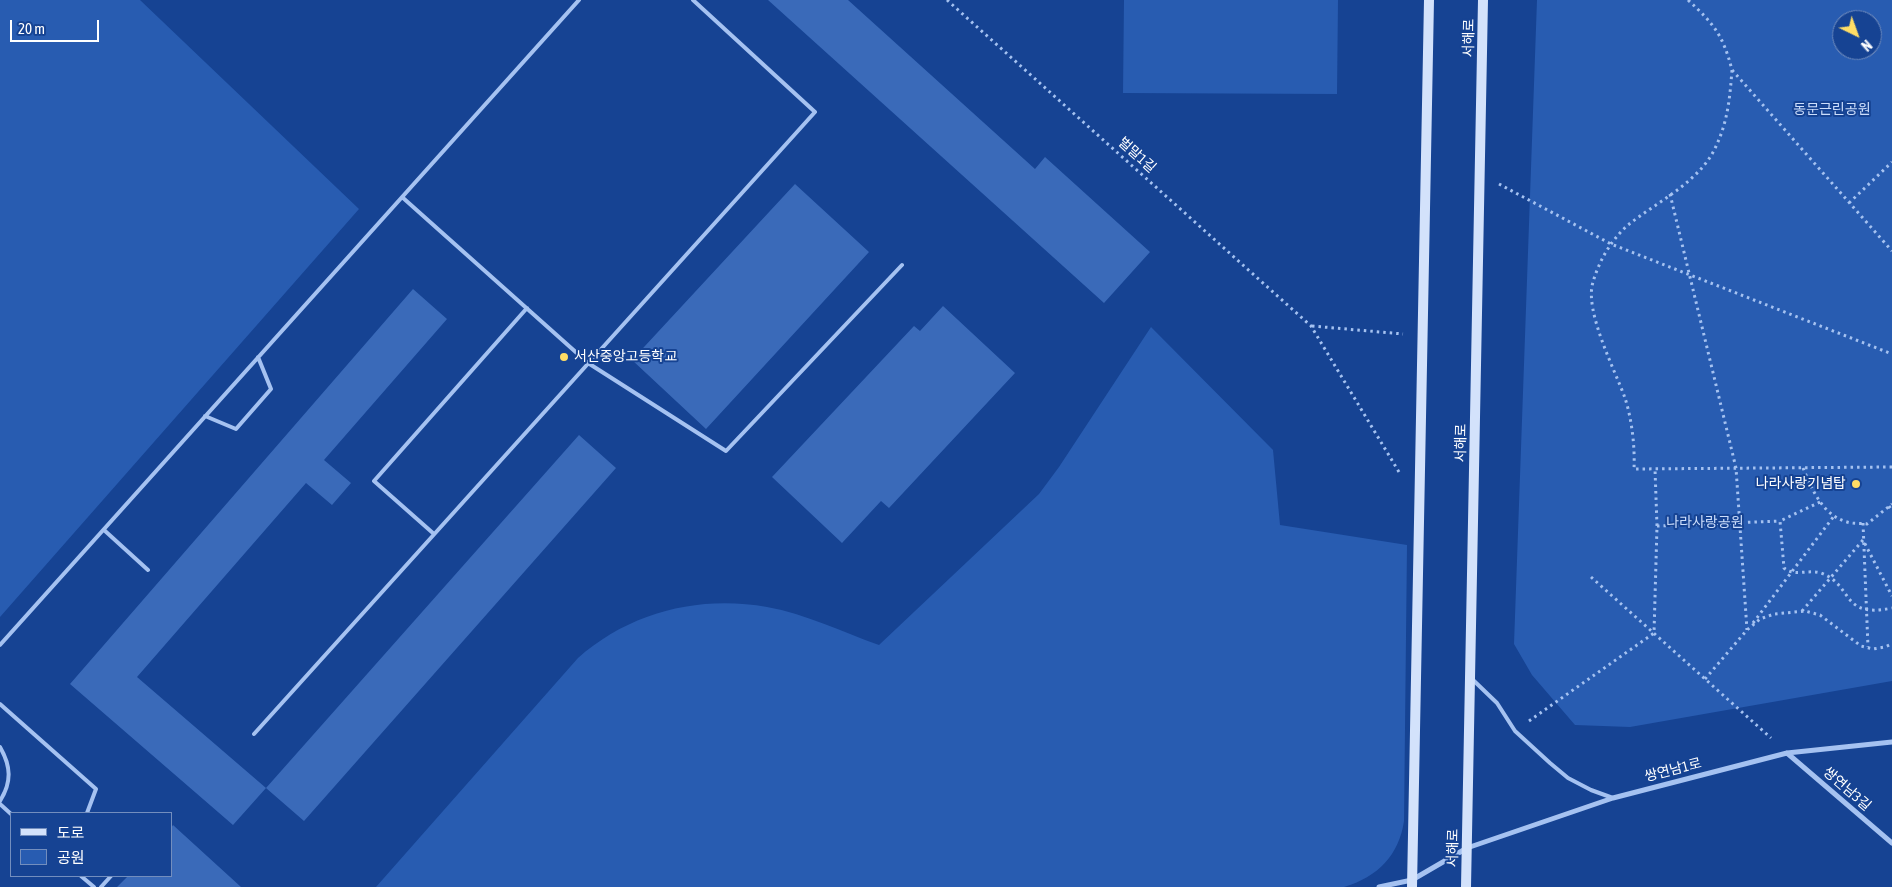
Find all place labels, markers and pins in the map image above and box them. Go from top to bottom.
place label: 서산중앙고등학교 [574,349,677,365]
marker: 서산중앙고등학교 [558,351,570,363]
place label: 나라사랑기념탑 [1756,476,1846,492]
marker: 나라사랑기념탑 [1850,478,1862,490]

